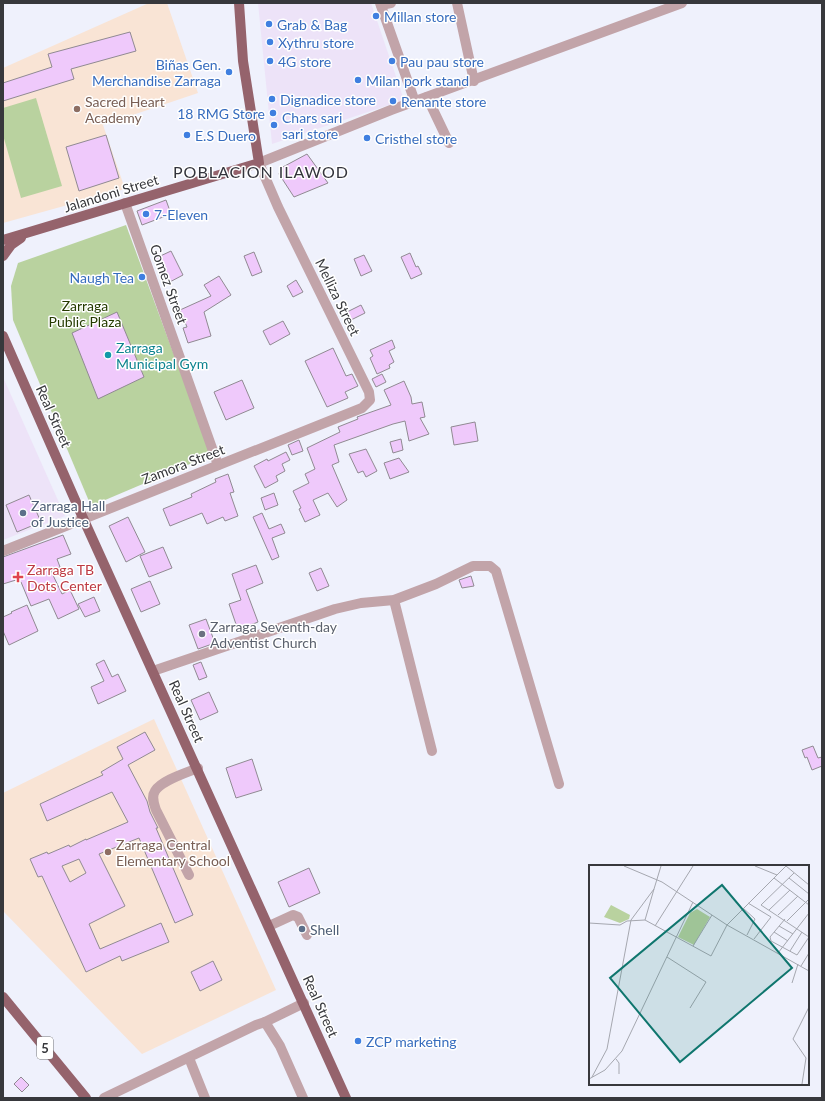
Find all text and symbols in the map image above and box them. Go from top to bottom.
place label: Millan store [384,8,456,25]
marker: Millan store [371,11,381,21]
place label: Grab & Bag [277,16,347,33]
marker: Grab & Bag [264,19,274,29]
place label: Xythru store [278,34,354,51]
marker: Xythru store [265,37,275,47]
place label: 4G store [278,53,331,70]
place label: Pau pau store [400,53,484,70]
place label: Biñas Gen. Merchandise Zarraga [92,56,221,89]
marker: 4G store [265,56,275,66]
marker: Pau pau store [387,56,397,66]
marker: Biñas Gen. Merchandise Zarraga [224,67,234,77]
place label: Milan pork stand [366,72,469,89]
marker: Milan pork stand [353,75,363,85]
place label: Dignadice store [280,91,376,108]
place label: Sacred Heart Academy [85,93,165,126]
place label: Renante store [401,93,486,110]
marker: Dignadice store [267,94,277,104]
marker: Renante store [388,96,398,106]
marker: Sacred Heart Academy [72,104,82,114]
place label: 18 RMG Store [177,105,265,122]
marker: 18 RMG Store [268,108,278,118]
place label: Chars sari sari store [282,109,342,142]
marker: Chars sari sari store [269,120,279,130]
place label: E.S Duero [195,127,256,144]
marker: E.S Duero [182,130,192,140]
place label: Cristhel store [375,130,457,147]
marker: Cristhel store [362,133,372,143]
district label: POBLACION ILAWOD [173,162,349,181]
street label: Jalandoni Street [62,171,160,215]
place label: 7-Eleven [154,206,208,223]
marker: 7-Eleven [141,209,151,219]
street label: Gomez Street [147,242,191,326]
street label: Melliza Street [312,256,364,338]
place label: Naugh Tea [70,269,134,286]
marker: Naugh Tea [137,272,147,282]
park label: Zarraga Public Plaza [49,297,121,330]
place label: Zarraga Municipal Gym [116,339,208,372]
marker: Zarraga Municipal Gym [103,350,113,360]
street label: Real Street [33,382,75,450]
street label: Zamora Street [139,440,227,488]
place label: Zarraga Hall of Justice [31,497,105,530]
marker: Zarraga Hall of Justice [18,508,28,518]
place label: Zarraga TB Dots Center [27,561,102,594]
marker: Zarraga TB Dots Center [12,571,24,583]
place label: Zarraga Seventh-day Adventist Church [210,618,338,651]
marker: Zarraga Seventh-day Adventist Church [197,629,207,639]
street label: Real Street [166,677,208,745]
place label: Zarraga Central Elementary School [116,836,230,869]
marker: Zarraga Central Elementary School [103,847,113,857]
inset map [589,865,809,1085]
place label: Shell [310,921,339,938]
marker: Shell [297,924,307,934]
street label: Real Street [300,972,342,1040]
place label: ZCP marketing [366,1033,457,1050]
marker: ZCP marketing [353,1036,363,1046]
road number: 5 [37,1037,53,1059]

